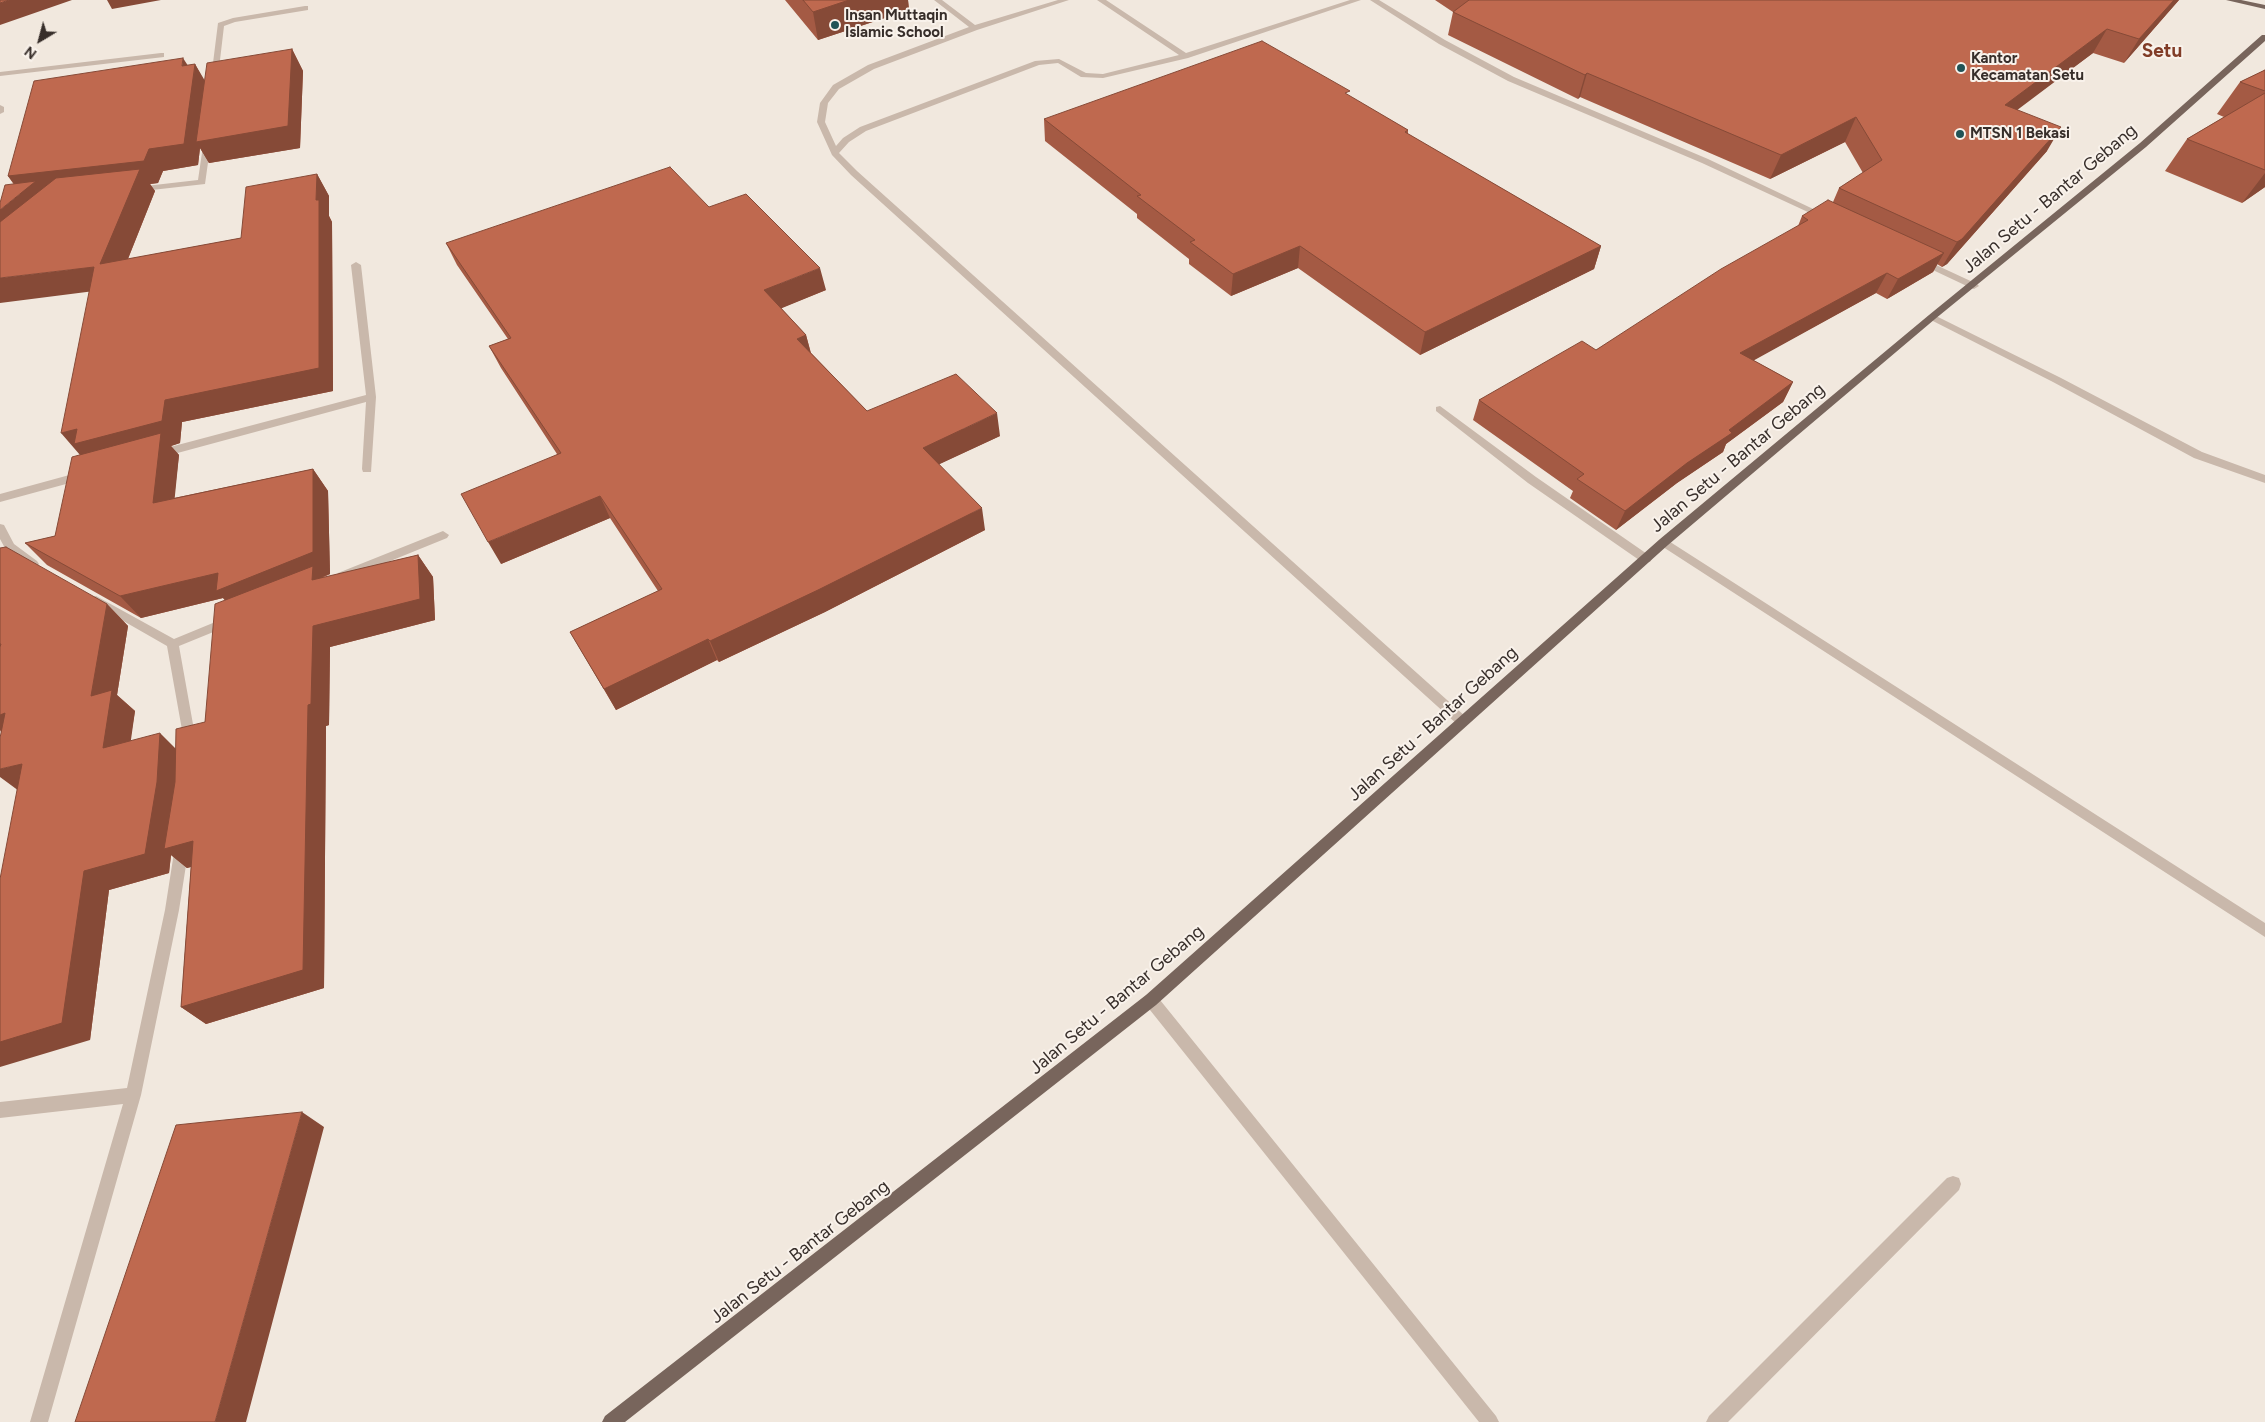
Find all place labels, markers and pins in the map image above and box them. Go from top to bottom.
place label: Insan Muttaqin Islamic School [845,7,948,42]
marker: Insan Muttaqin Islamic School [829,19,841,31]
place label: Kantor Kecamatan Setu [1971,50,2084,85]
marker: Kantor Kecamatan Setu [1955,62,1967,74]
place label: MTSN 1 Bekasi [1970,125,2070,143]
marker: MTSN 1 Bekasi [1954,128,1966,140]

